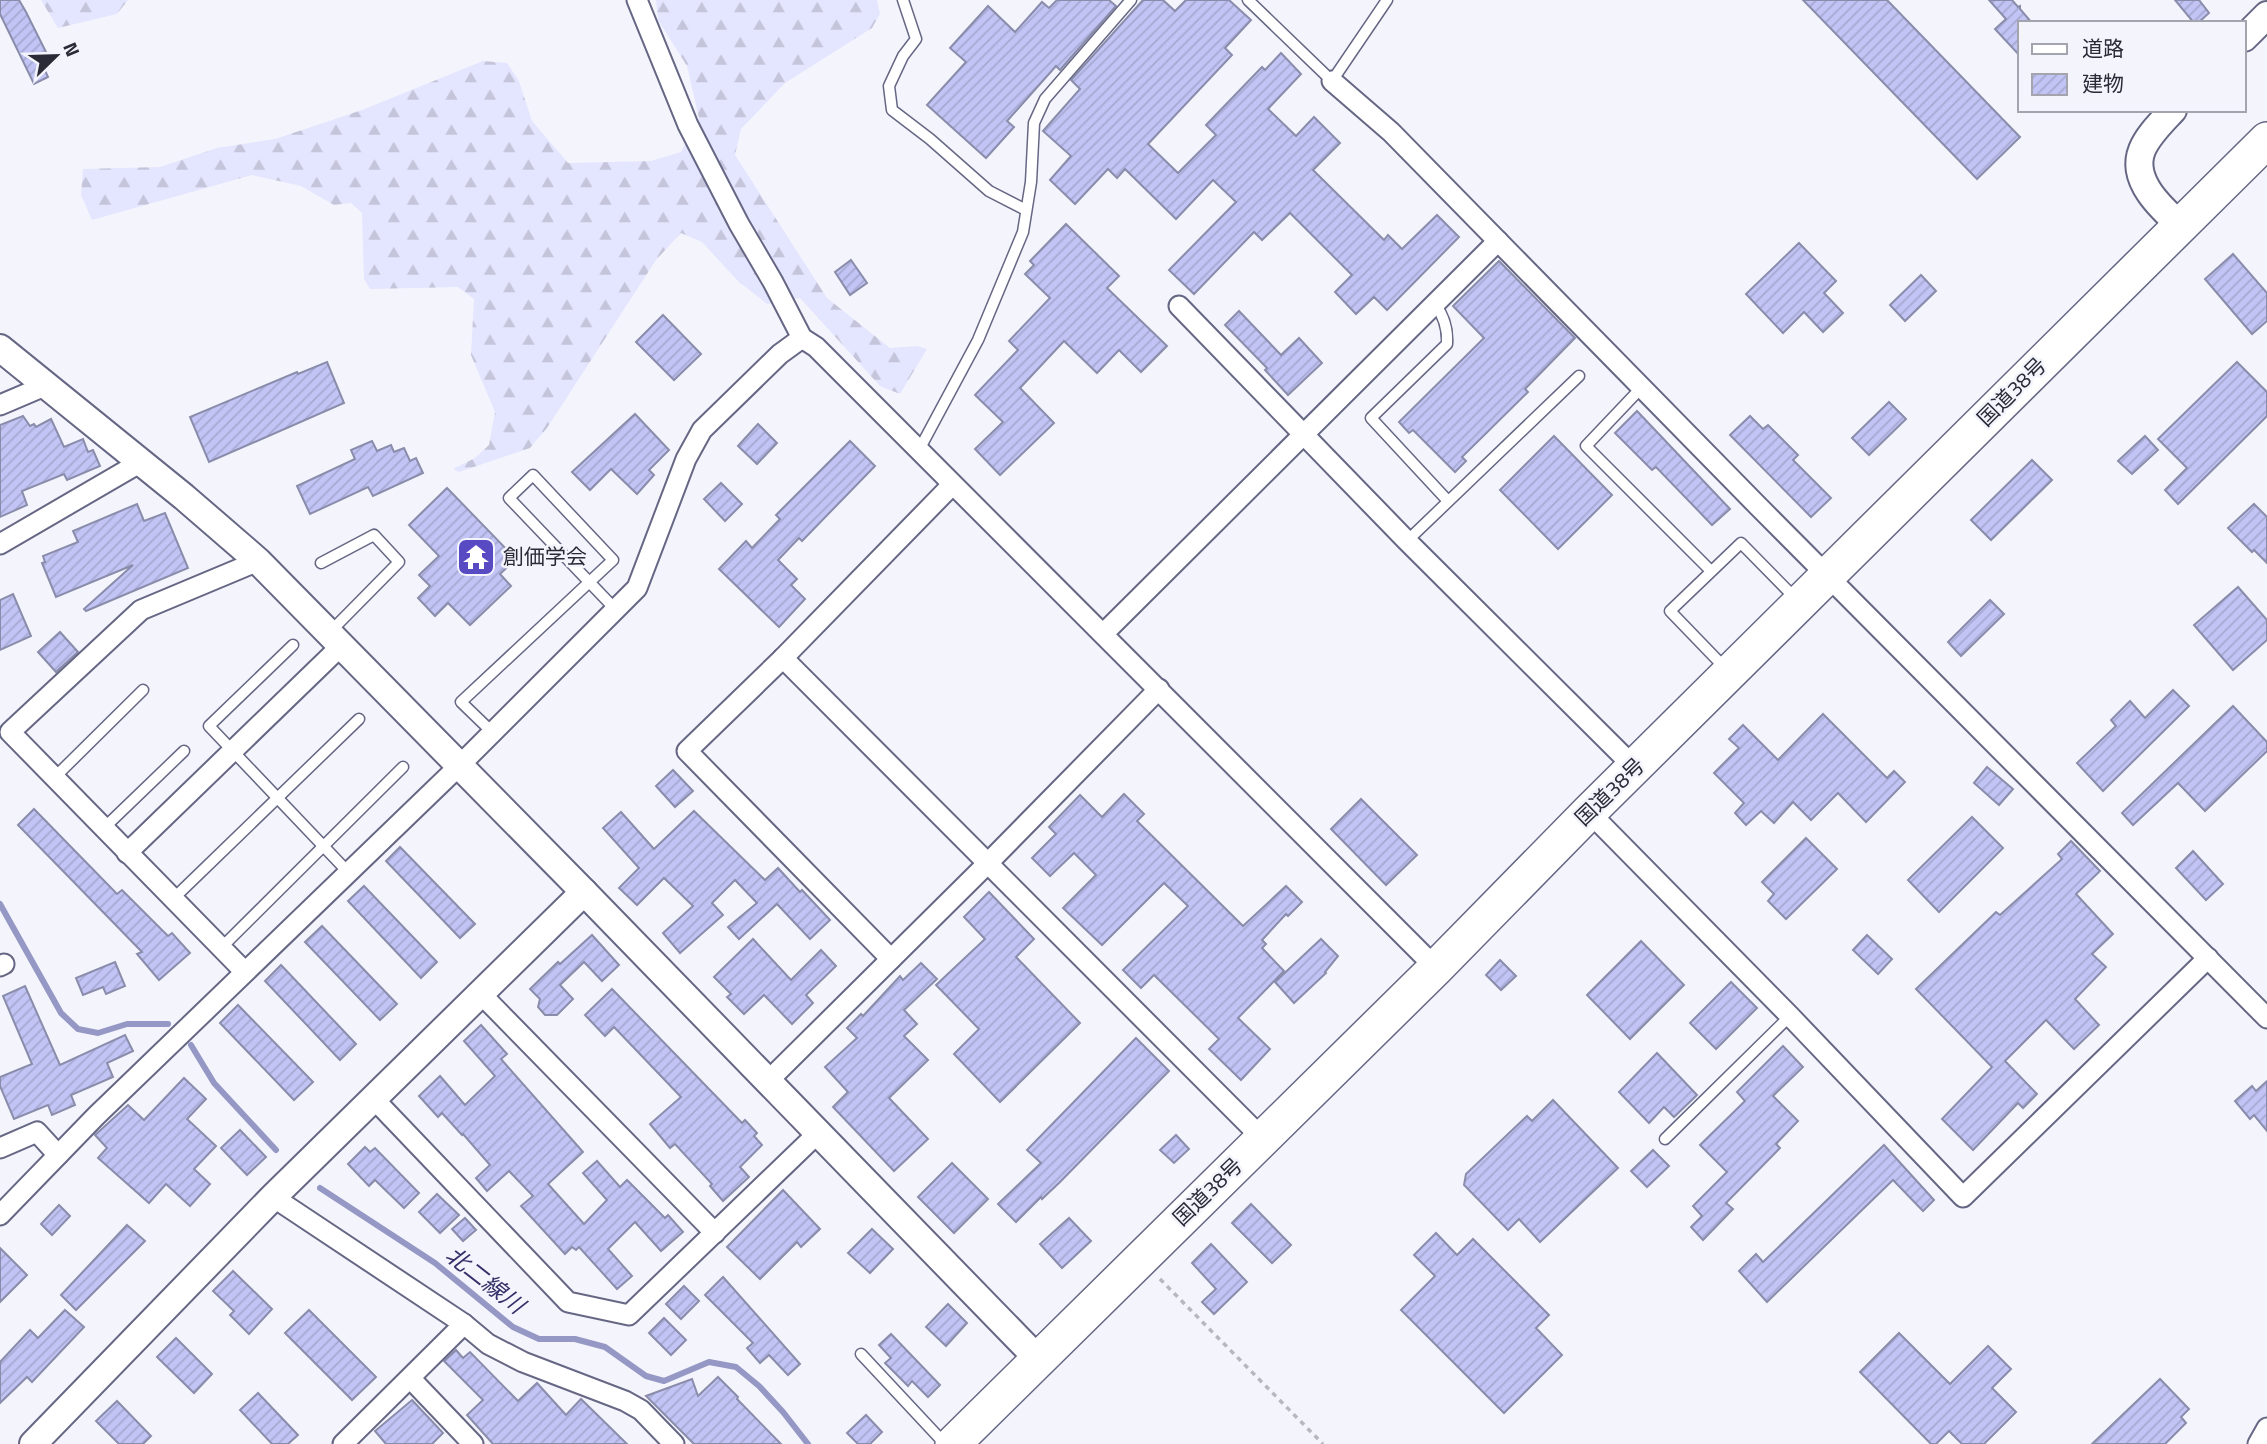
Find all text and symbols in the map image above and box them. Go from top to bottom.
north arrow [21,21,91,91]
legend [2018,21,2246,112]
text: 道路 [2082,32,2124,64]
text: N [56,37,88,61]
text: 建物 [2082,67,2124,99]
street label: 国道38号 [1969,349,2053,433]
temple icon: 創価学会 [455,536,497,578]
place label: 創価学会 [503,540,587,572]
street label: 国道38号 [1567,750,1652,833]
street label: 国道38号 [1165,1150,1250,1233]
water label: 北二線川 [438,1237,535,1324]

